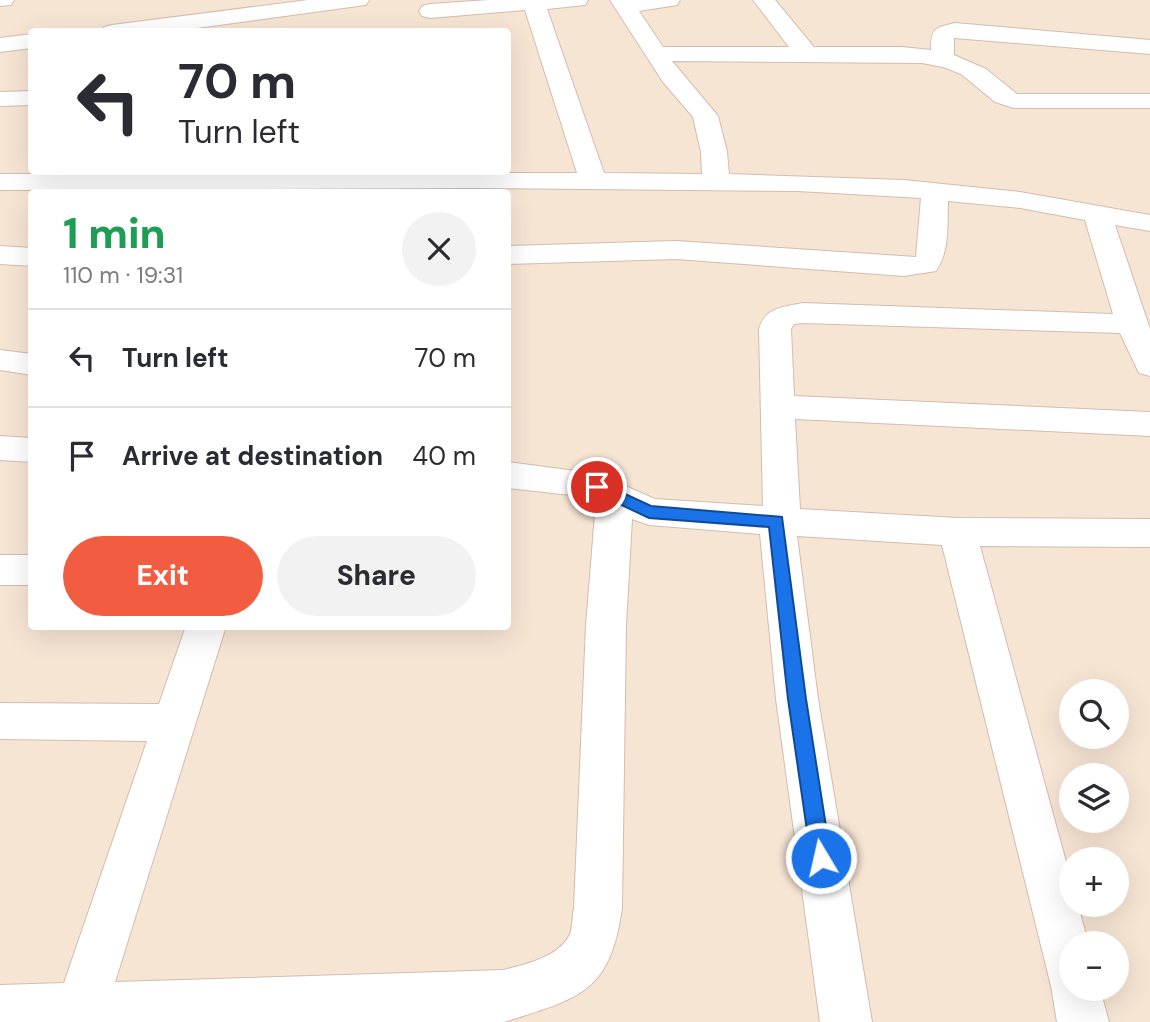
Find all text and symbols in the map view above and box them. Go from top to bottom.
text: 70 m [178,49,296,113]
icon: left [63,56,154,147]
text: Turn left [178,111,300,153]
text: 1 min [63,206,166,261]
button: close [402,212,476,286]
text: 110 m · 19:31 [63,260,183,290]
icon: left [63,339,101,377]
text: Turn left [122,341,229,375]
text: 70 m [415,341,476,375]
icon: arrive [63,437,101,475]
text: Arrive at destination [122,439,383,473]
text: 40 m [412,439,476,473]
pin [567,457,627,517]
icon: arrive [578,468,616,506]
button: Exit [63,536,263,616]
button: Share [277,536,476,616]
map controls [1059,679,1129,1001]
button: search [1059,679,1129,749]
button: layers [1059,763,1129,833]
position arrow [784,821,858,895]
button: + [1059,847,1129,917]
button: − [1059,931,1129,1001]

